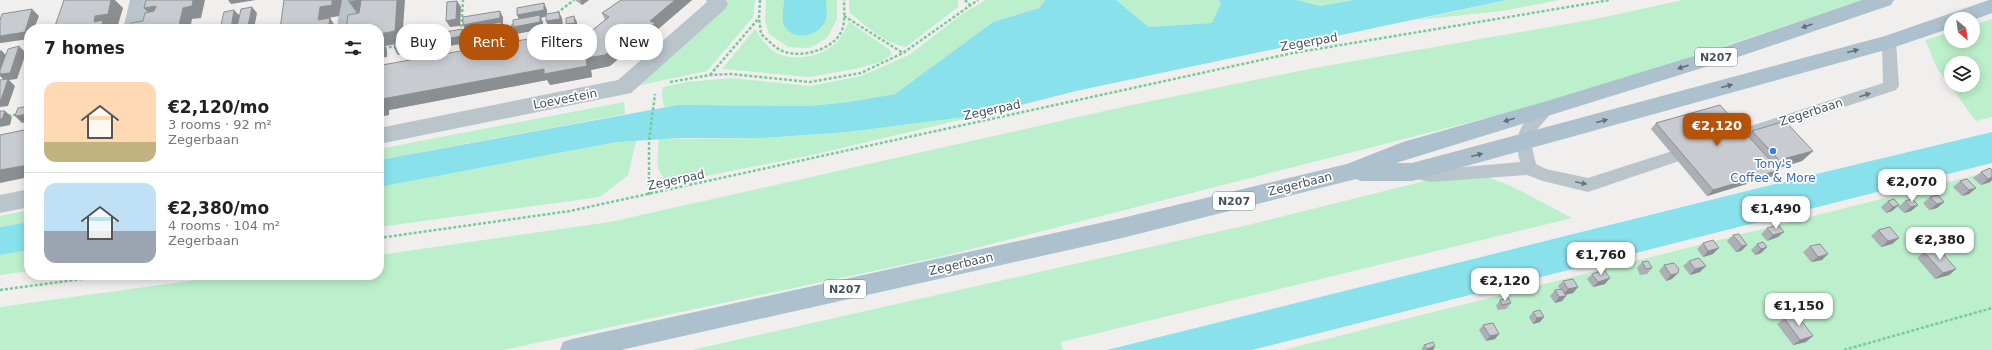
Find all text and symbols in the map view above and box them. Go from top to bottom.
north arrow [1944,12,1980,48]
map controls [1944,12,1980,92]
chip: Buy [396,24,451,60]
chip: Rent [459,24,519,60]
chip: Filters [527,24,597,60]
chip: New [605,24,663,60]
one-way arrow [1801,24,1813,30]
street label: Zegerpad [1279,30,1339,54]
icon: filters [342,37,364,59]
text: 7 homes [44,38,125,58]
road number: N207 [1695,48,1737,66]
one-way arrow [1846,48,1859,54]
button: layers [1944,56,1980,92]
one-way arrow [1677,64,1689,70]
one-way arrow [1722,83,1734,89]
street label: Loevestein [532,86,598,112]
one-way arrow [1859,92,1871,98]
street label: Zegerbaan [1778,95,1844,129]
text: €2,120/mo [168,97,269,117]
street label: Zegerpad [962,97,1022,123]
icon: home [76,98,124,146]
pin: €2,120 [1684,113,1750,147]
text: 3 rooms · 92 m² [168,117,272,132]
one-way arrow [1503,117,1515,123]
one-way arrow [1596,118,1608,124]
text: €2,120 [1692,118,1742,133]
text: Zegerbaan [168,132,239,147]
marker: Tony's Coffee & More [1768,146,1778,156]
one-way arrow [1471,152,1483,158]
place label: Tony's Coffee & More [1730,157,1816,185]
street label: Zegerpad [646,167,706,193]
street label: Zegerbaan [1267,169,1333,199]
pin: €2,070 [1879,169,1945,203]
text: €2,070 [1887,174,1937,189]
one-way arrow [1575,181,1587,187]
road number: N207 [1213,192,1255,210]
pin: €1,490 [1743,196,1809,230]
text: €2,380/mo [168,198,269,218]
icon: home [76,199,124,247]
text: €1,490 [1751,201,1801,216]
text: 4 rooms · 104 m² [168,218,280,233]
pin: €2,380 [1907,227,1973,261]
text: €2,380 [1915,232,1965,247]
text: Zegerbaan [168,233,239,248]
pin: €1,760 [1568,242,1634,276]
text: €1,760 [1576,247,1626,262]
street label: Zegerbaan [928,250,994,278]
pin: €2,120 [1472,268,1538,302]
text: €2,120 [1480,273,1530,288]
road number: N207 [824,280,866,298]
pin: €1,150 [1766,293,1832,327]
text: €1,150 [1774,298,1824,313]

